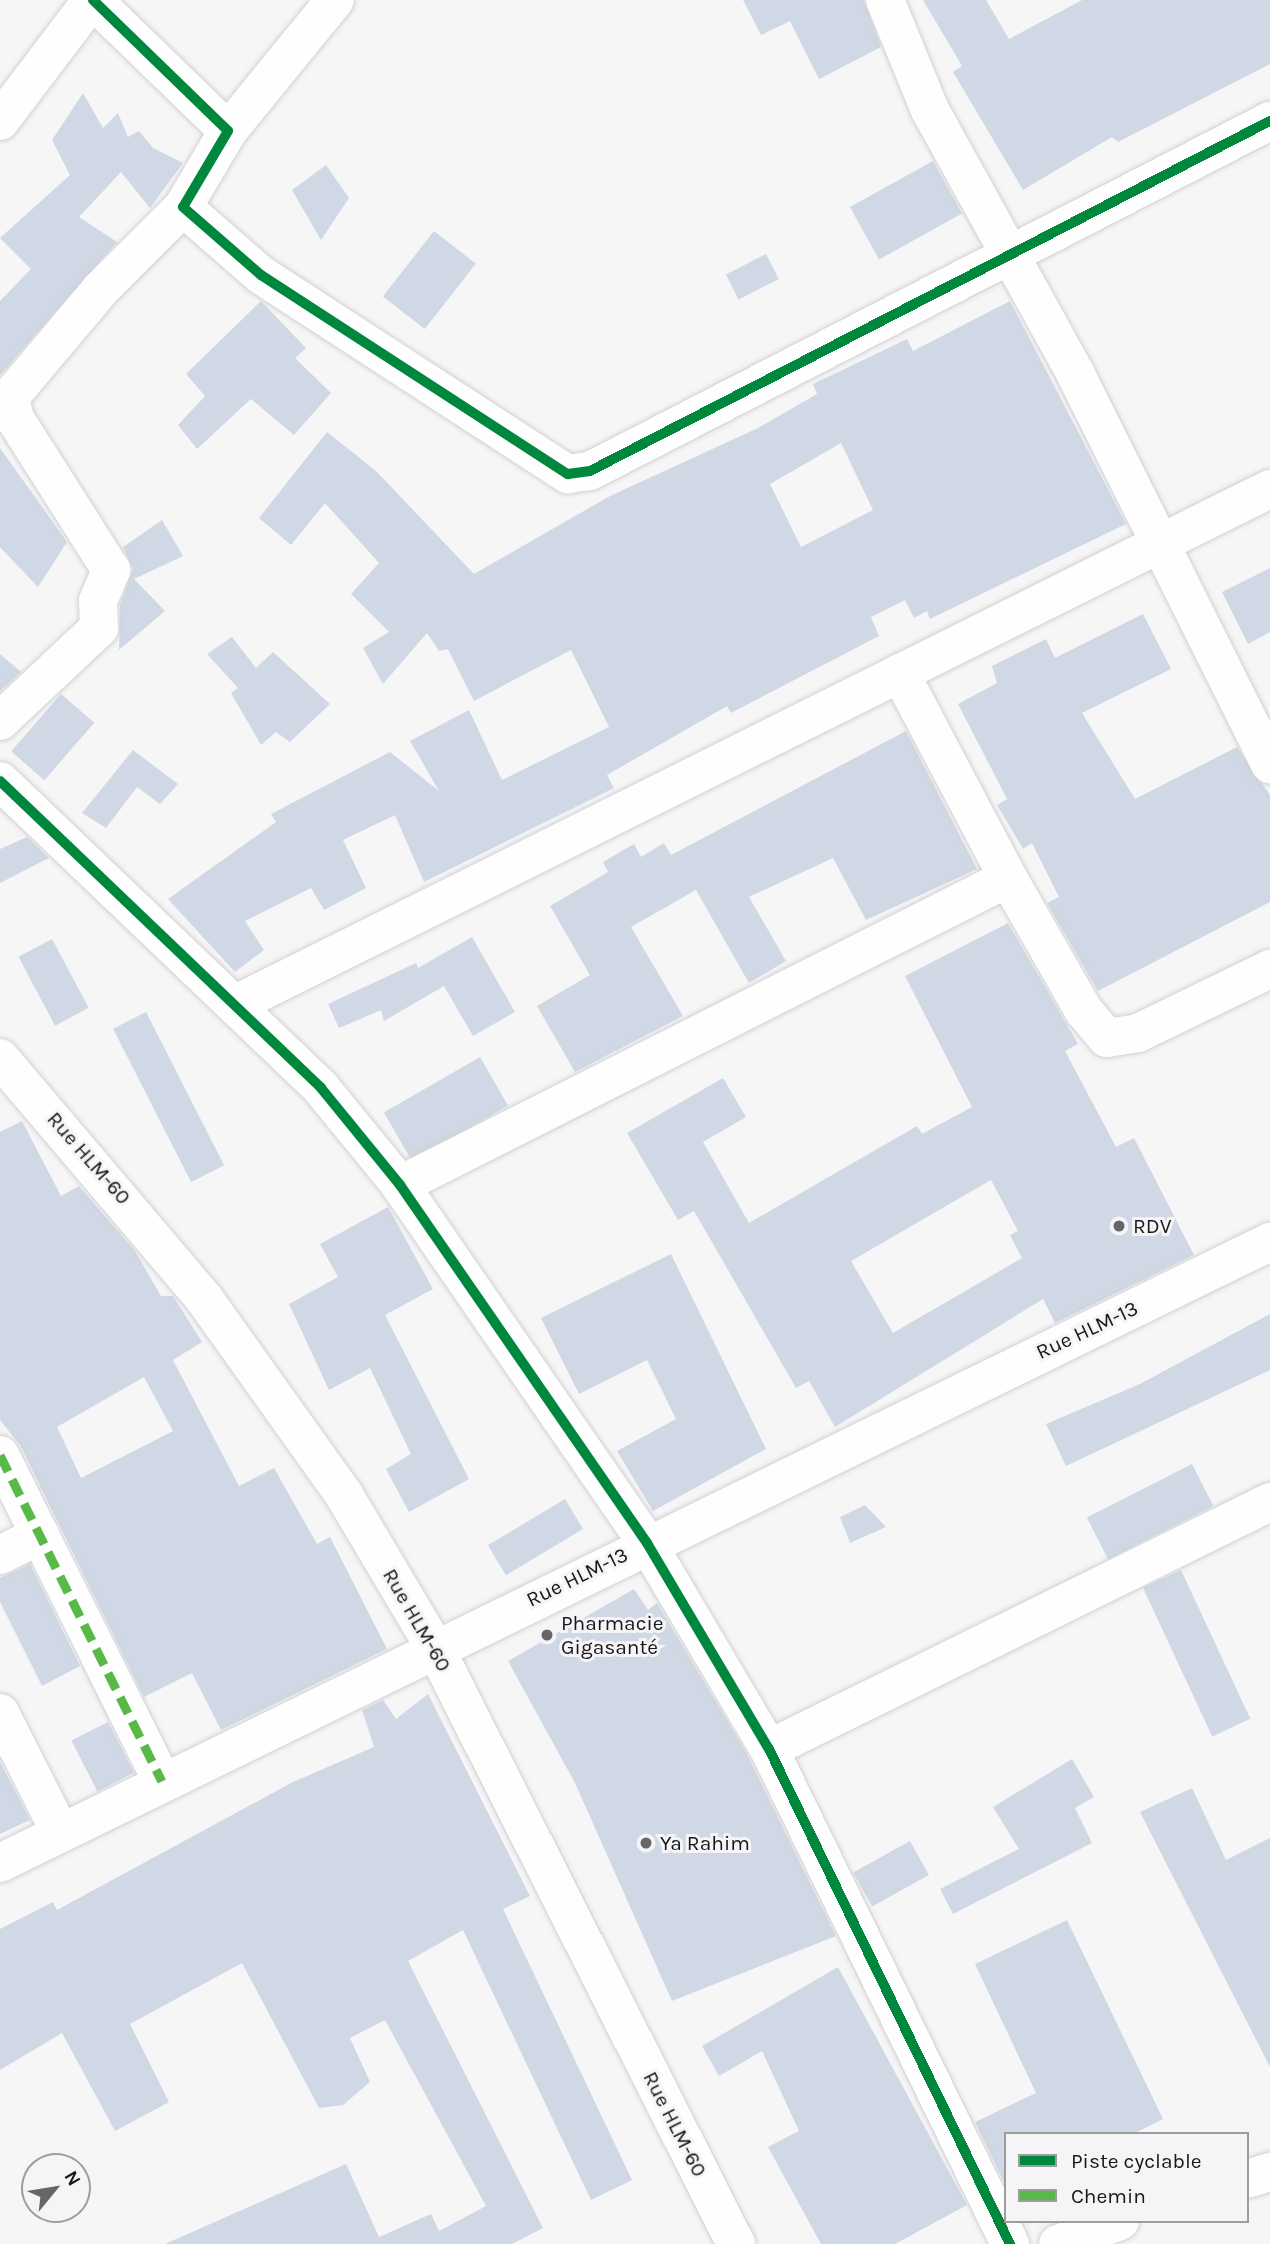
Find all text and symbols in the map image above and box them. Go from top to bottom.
street label: Rue HLM-60 [42,1106,136,1210]
place label: RDV [1133,1213,1172,1239]
marker: RDV [1111,1218,1127,1234]
street label: Rue HLM-13 [1032,1295,1142,1365]
street label: Rue HLM-13 [522,1542,632,1612]
street label: Rue HLM-60 [377,1564,457,1676]
place label: Pharmacie Gigasanté [561,1610,664,1660]
marker: Pharmacie Gigasanté [539,1627,555,1643]
place label: Ya Rahim [660,1830,750,1856]
marker: Ya Rahim [638,1835,654,1851]
street label: Rue HLM-60 [638,2067,712,2181]
legend [1004,2132,1249,2223]
text: Piste cyclable [1071,2149,1202,2173]
north arrow [21,2153,91,2223]
text: N [60,2167,85,2190]
text: Chemin [1071,2184,1146,2208]

